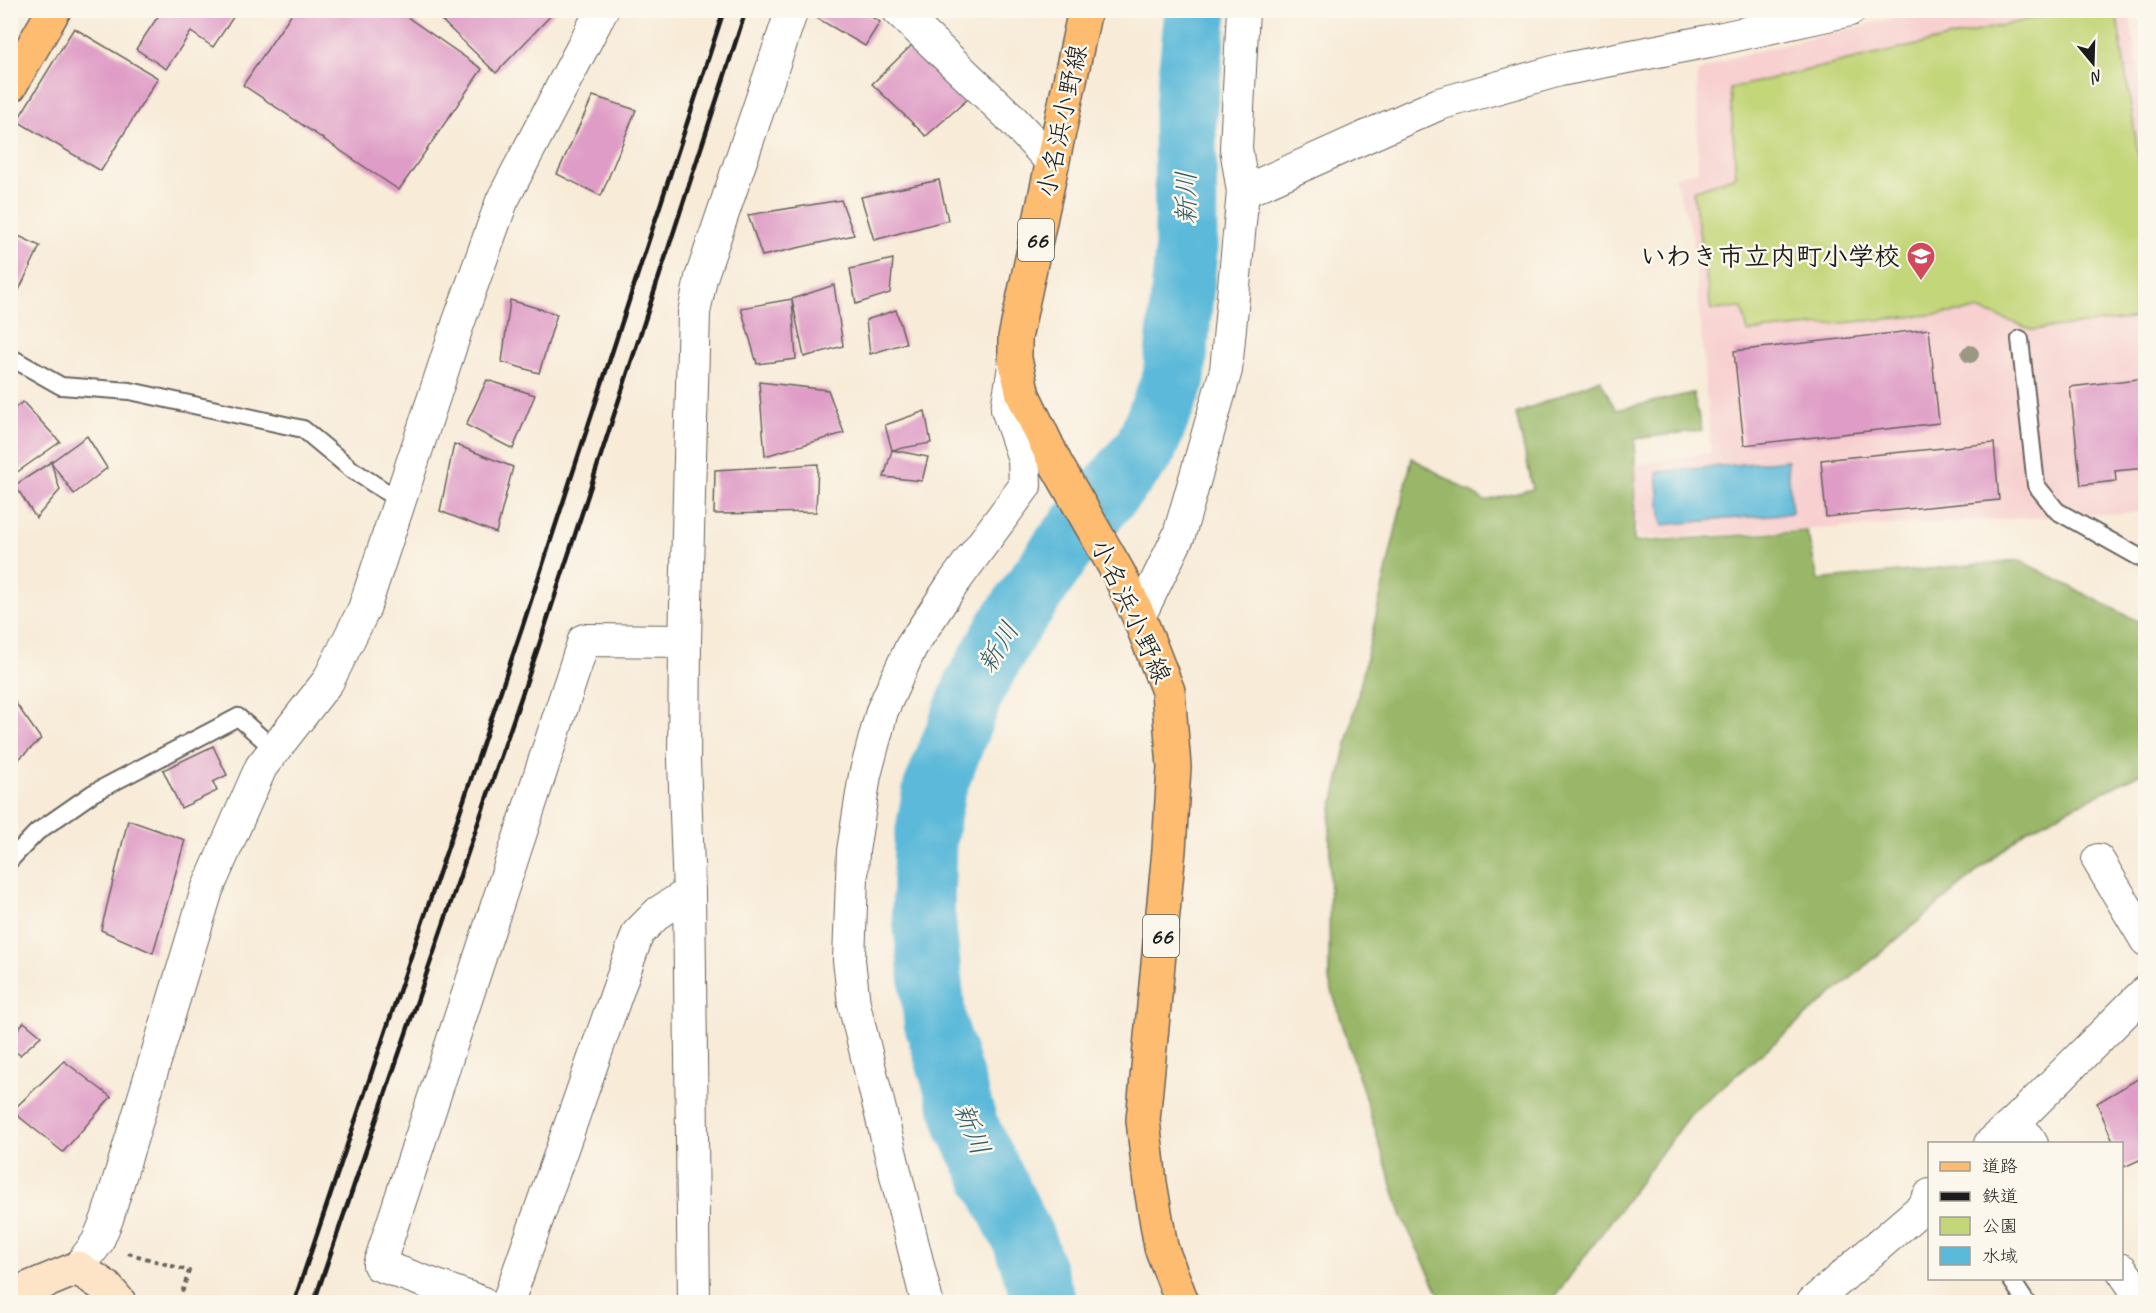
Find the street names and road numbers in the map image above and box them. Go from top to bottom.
street label: 小名浜小野線 [1030,41,1094,201]
road number: 66 [1018,219,1054,261]
street label: 小名浜小野線 [1083,533,1179,689]
road number: 66 [1143,915,1179,957]

